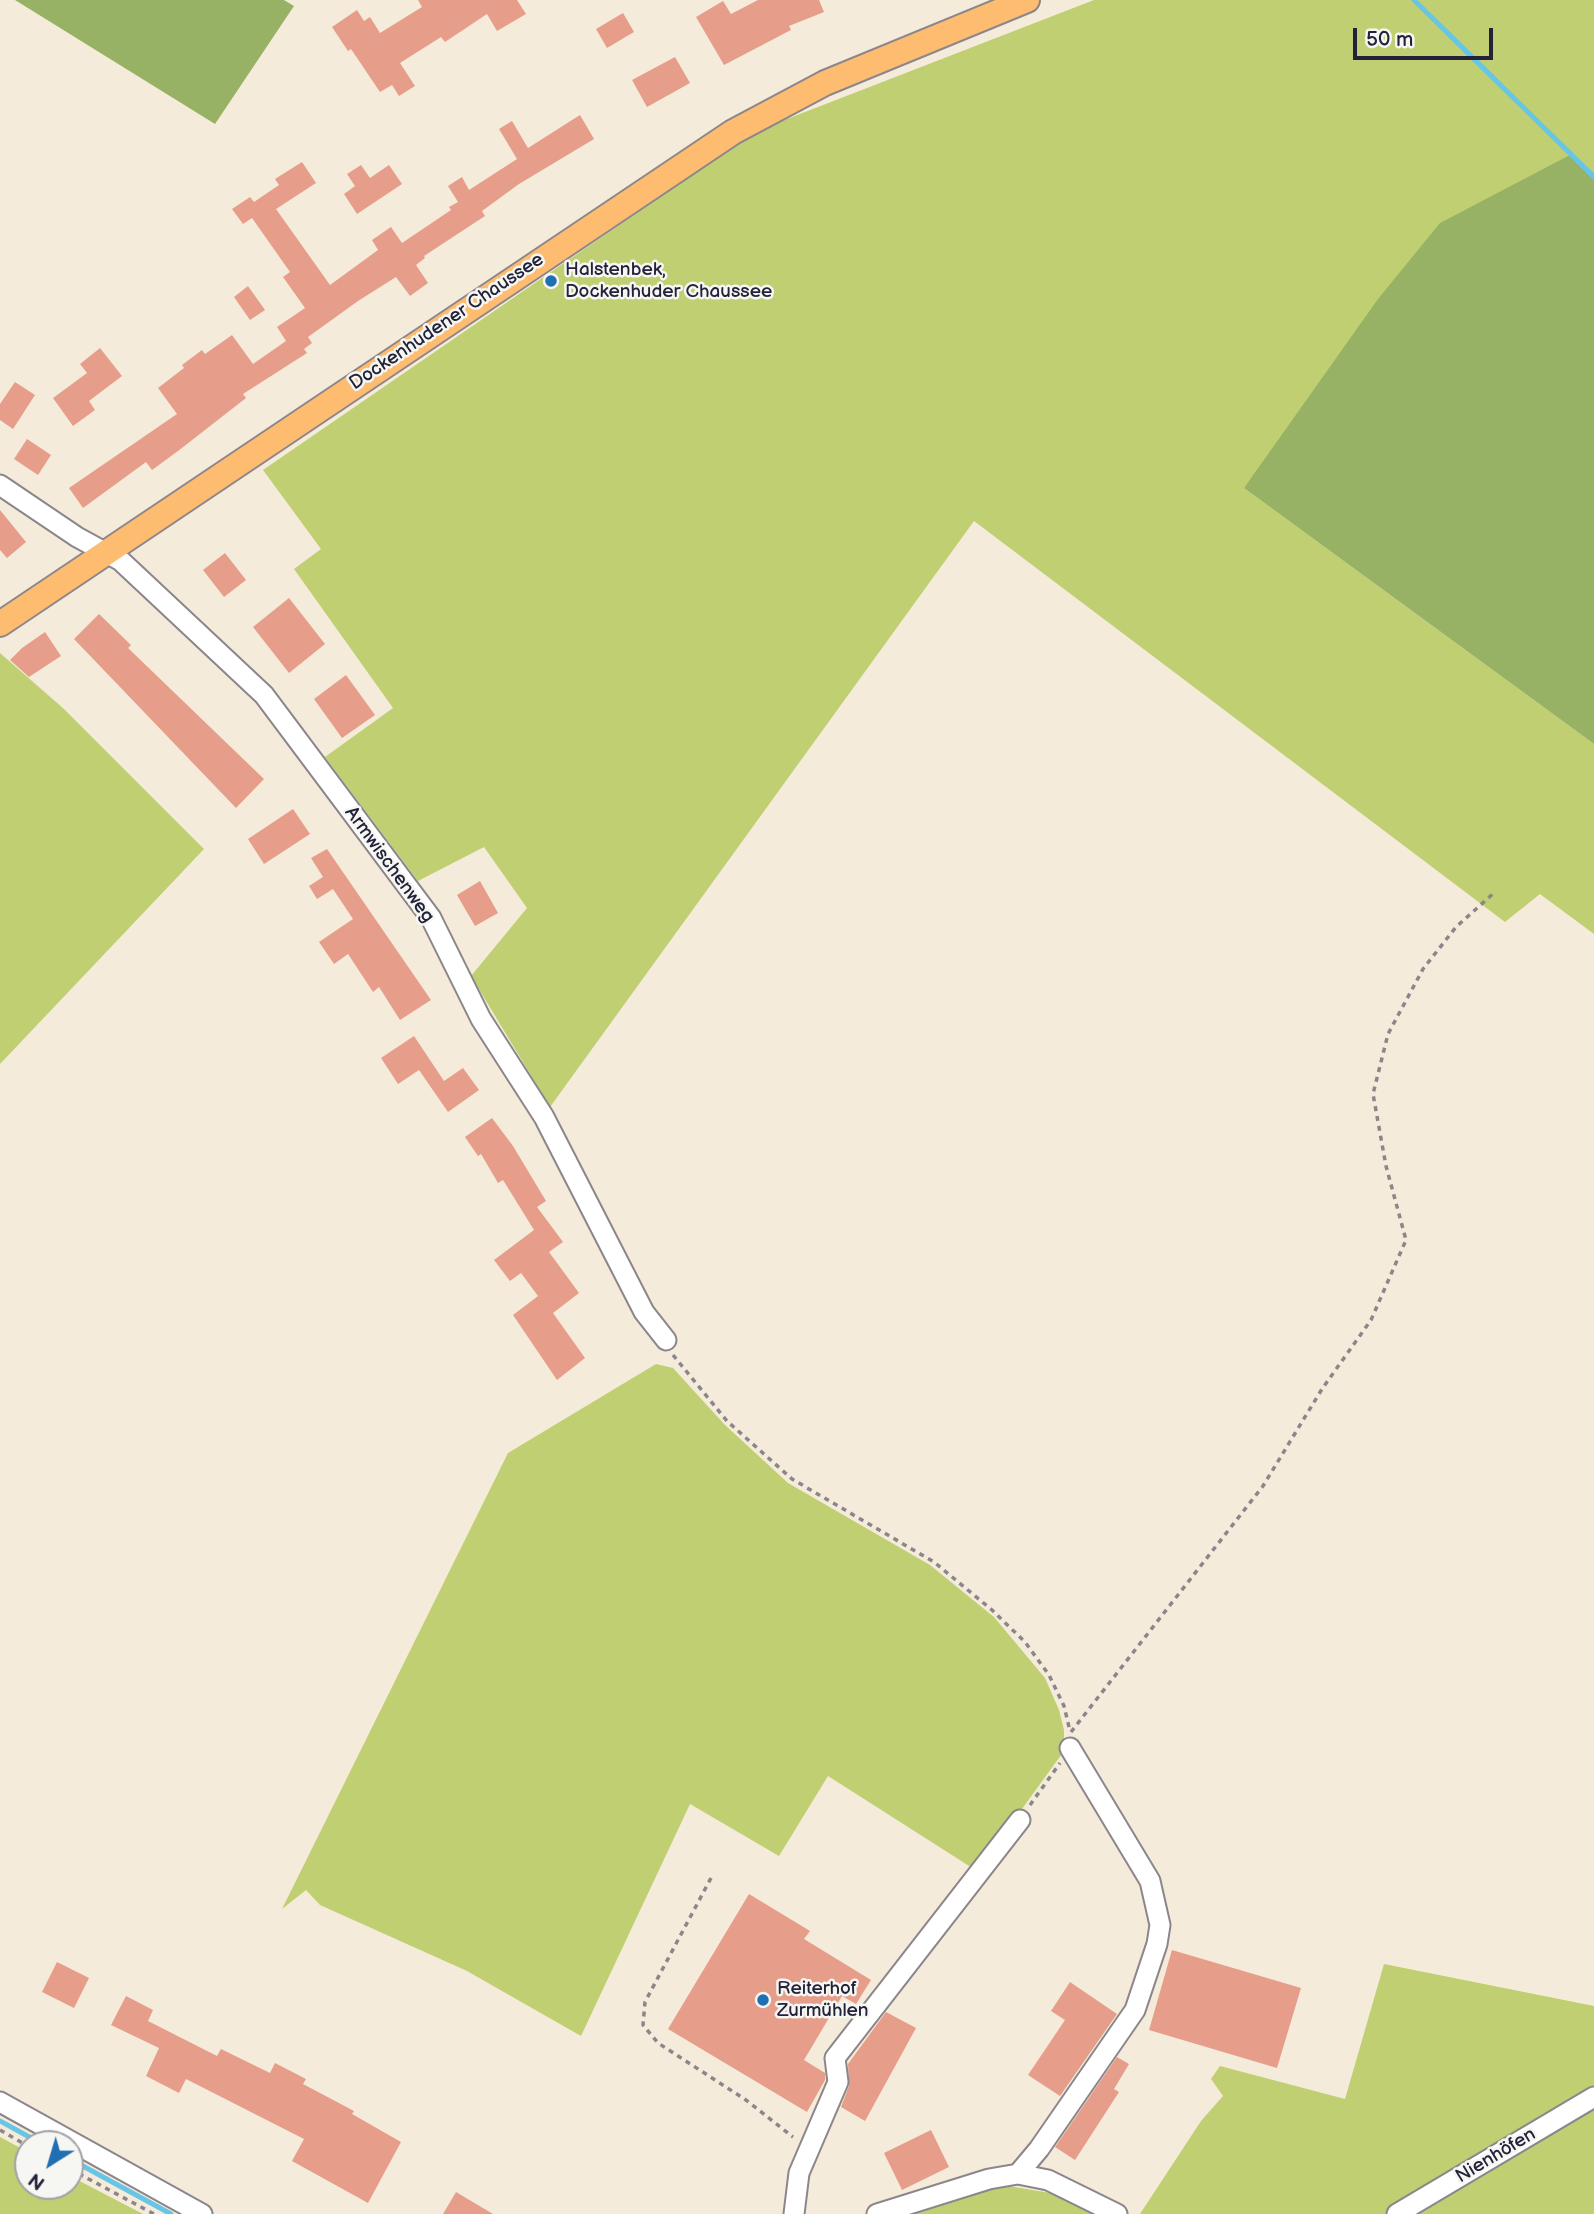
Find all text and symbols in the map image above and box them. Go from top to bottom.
scale bar [1356,14,1496,58]
text: 50 m [1366,27,1413,52]
street label: Dockenhudener Chaussee [346,248,548,396]
place label: Halstenbek, Dockenhuder Chaussee [565,259,772,303]
marker: Halstenbek, Dockenhuder Chaussee [543,273,559,289]
street label: Armwischenweg [339,803,439,927]
place label: Reiterhof Zurmühlen [777,1978,869,2022]
marker: Reiterhof Zurmühlen [755,1992,771,2008]
street label: Nienhöfen [1452,2123,1540,2189]
north arrow [14,2130,84,2200]
text: N [25,2167,50,2194]

